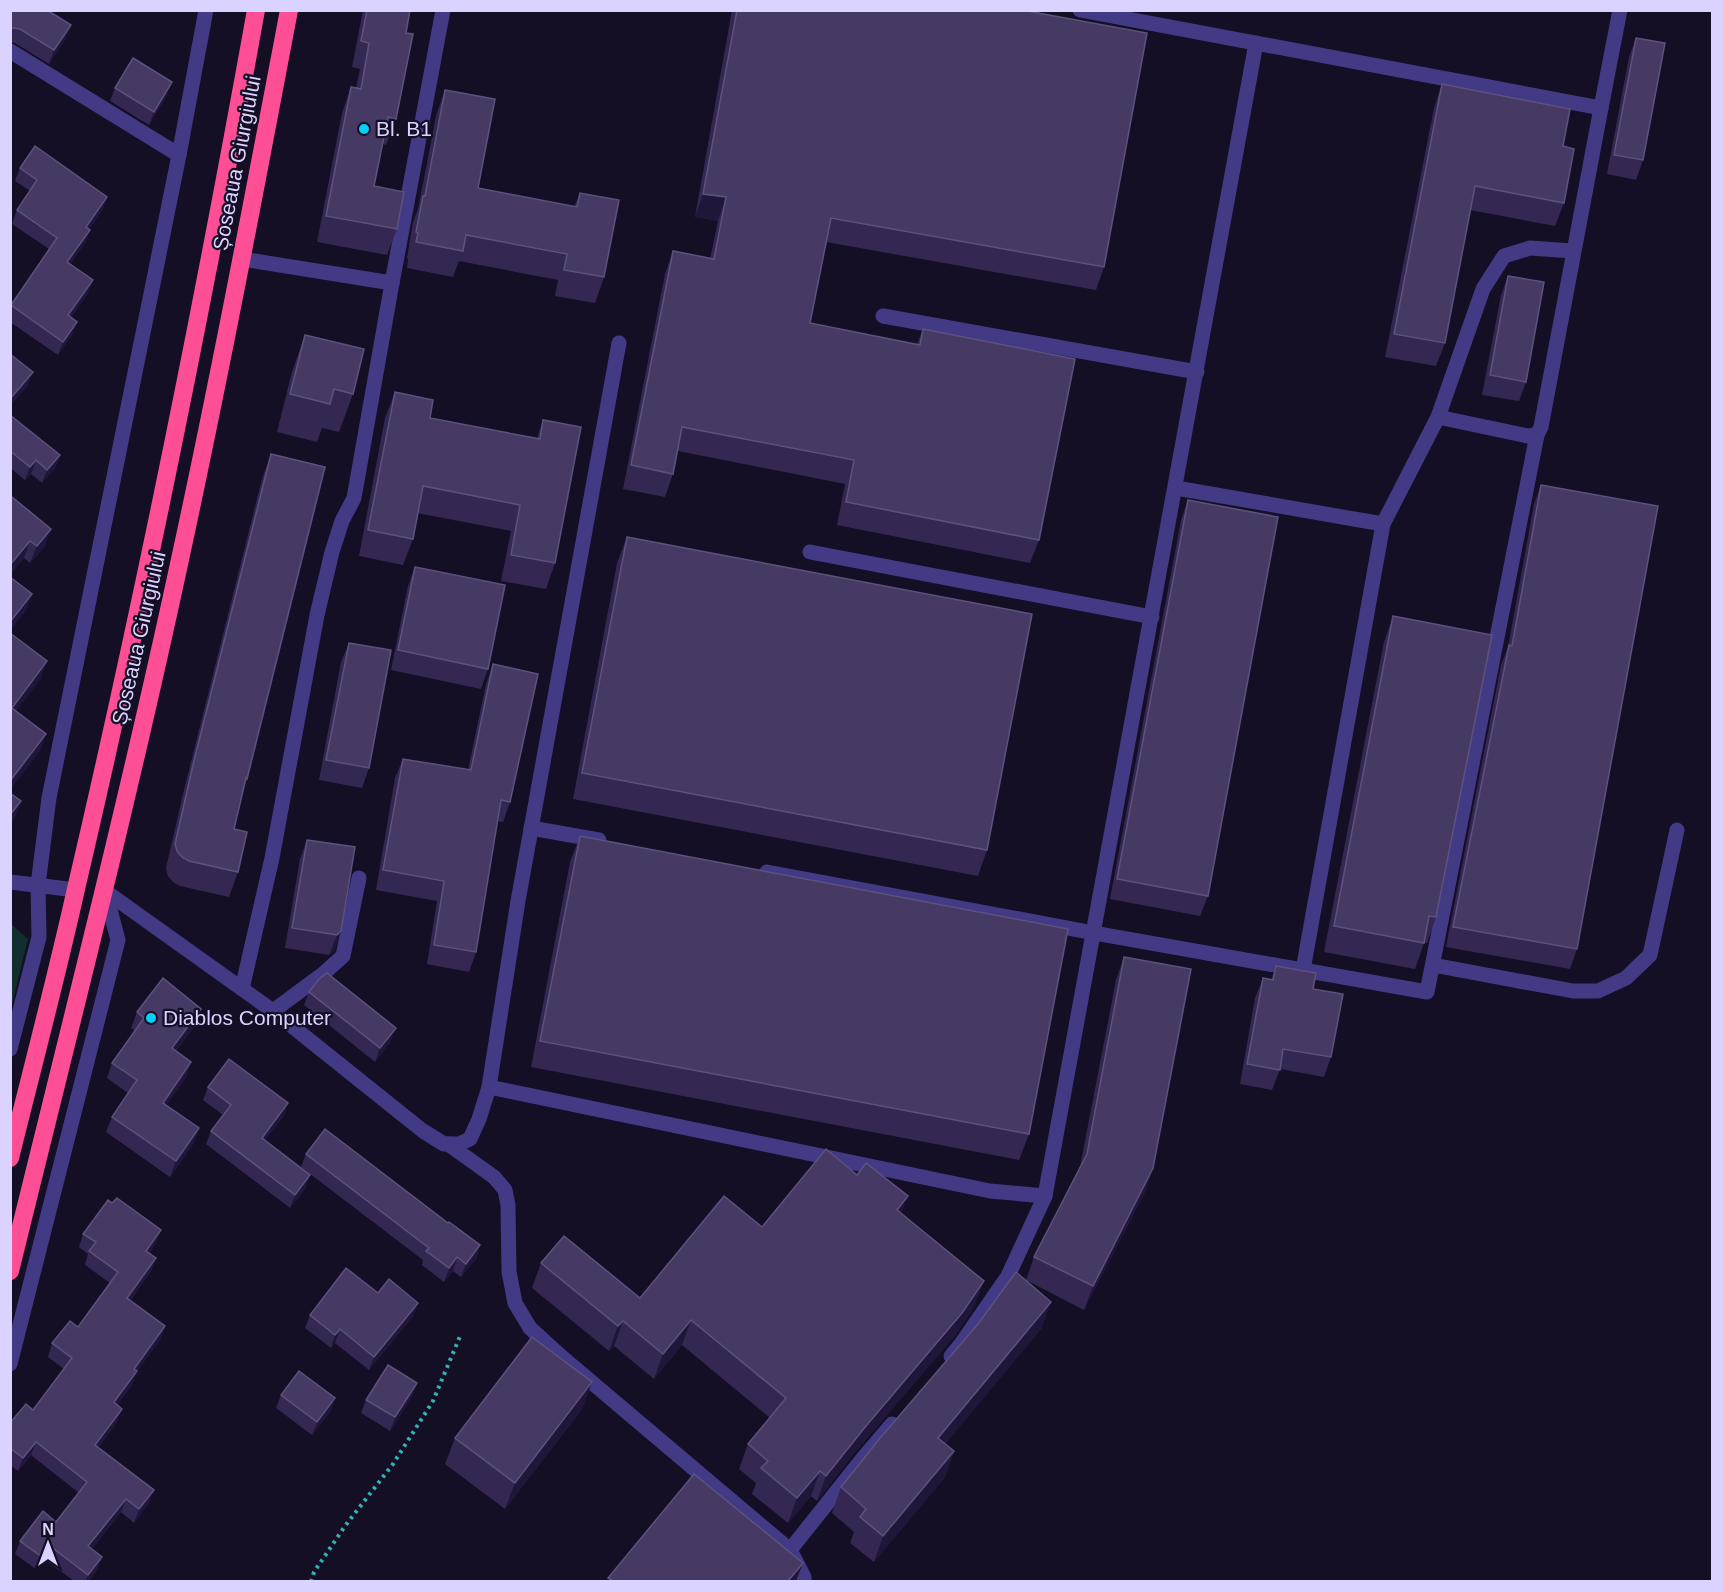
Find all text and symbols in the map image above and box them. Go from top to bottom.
street label: Șoseaua Giurgiului [208,74,265,252]
place label: Bl. B1 [376,117,432,140]
marker: Bl. B1 [357,122,371,136]
street label: Șoseaua Giurgiului [107,549,170,727]
place label: Diablos Computer [163,1006,331,1029]
marker: Diablos Computer [144,1011,158,1025]
north arrow [18,1514,78,1574]
text: N [42,1521,54,1538]

